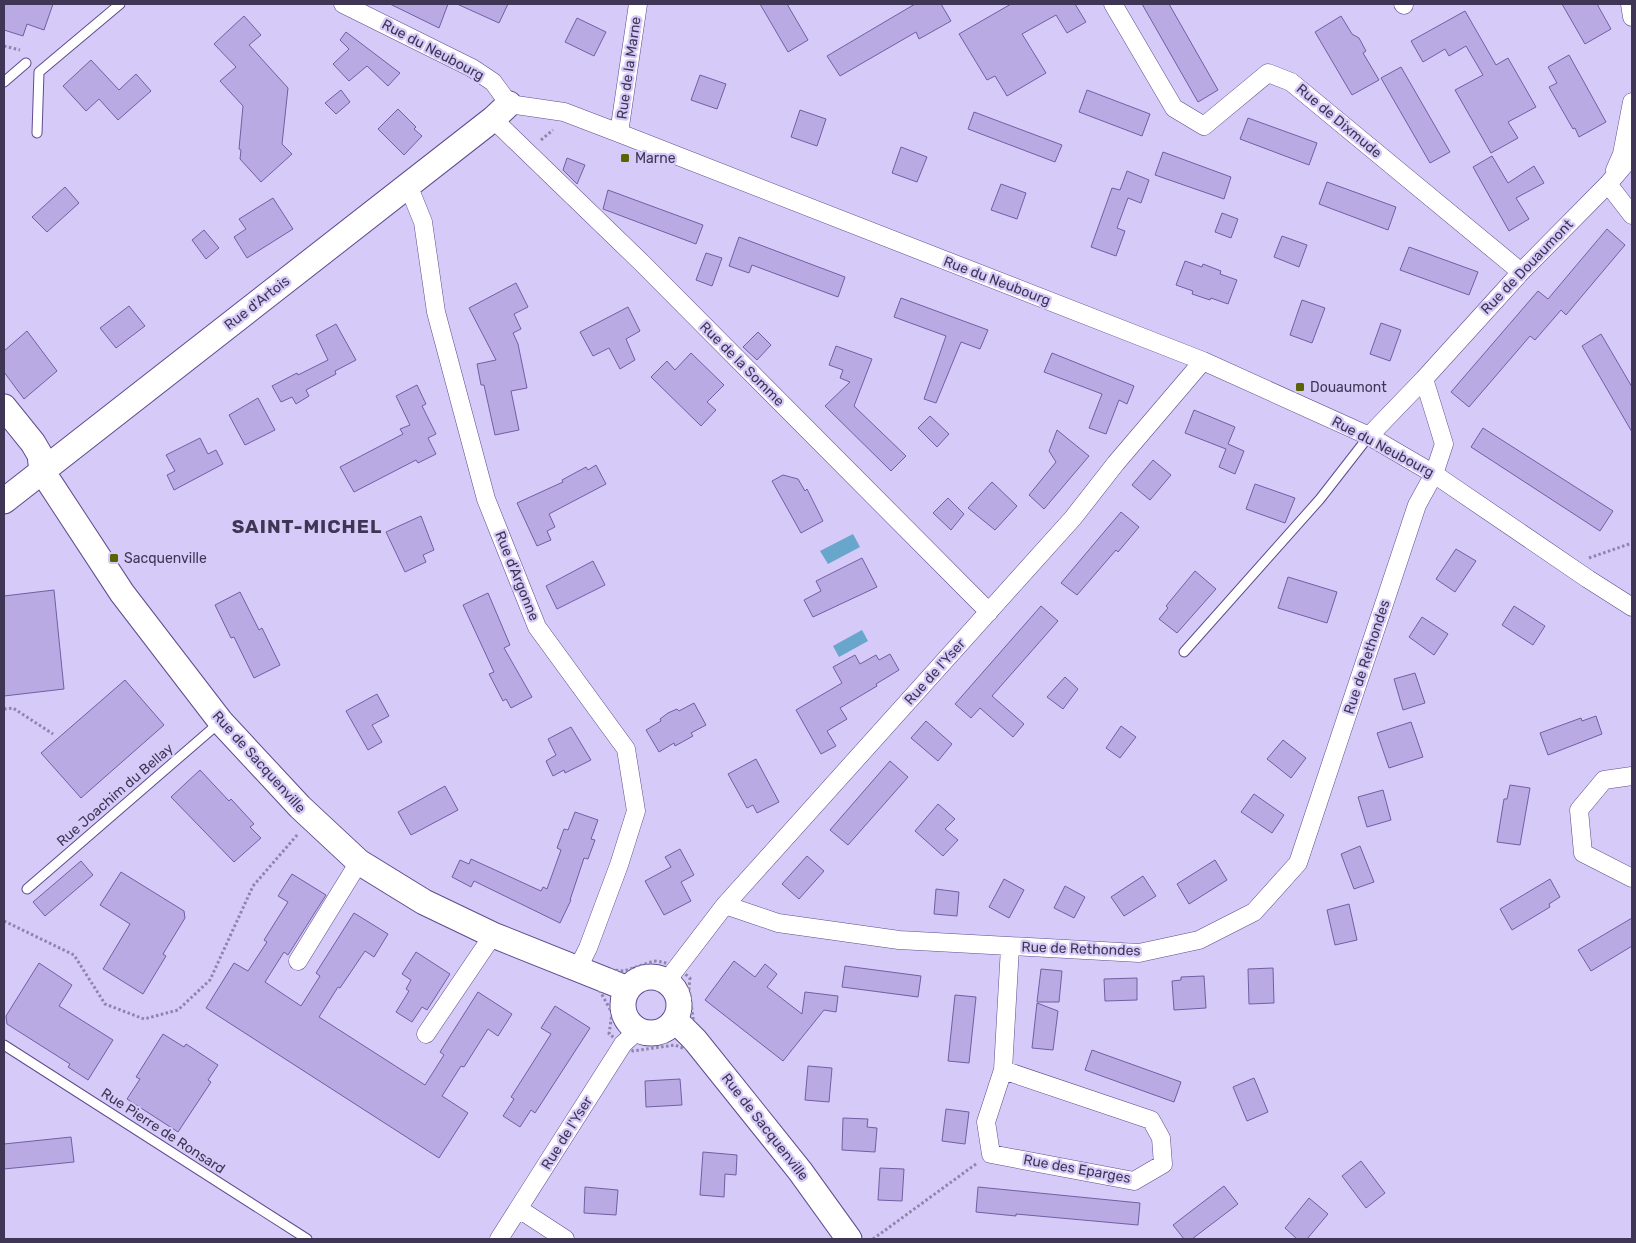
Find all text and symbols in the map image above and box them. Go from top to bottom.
street label: Rue de la Marne [613,15,645,120]
street label: Rue du Neubourg [379,16,487,84]
street label: Rue de Dixmude [1293,80,1385,162]
place label: Marne [635,150,676,167]
marker: Marne [619,152,631,164]
street label: Rue de Douaumont [1477,216,1577,318]
street label: Rue du Neubourg [941,253,1053,309]
street label: Rue d'Artois [221,272,293,334]
street label: Rue de la Somme [696,318,788,410]
place label: Douaumont [1310,379,1387,396]
marker: Douaumont [1294,381,1306,393]
street label: Rue du Neubourg [1329,413,1437,481]
district label: SAINT-MICHEL [232,515,382,538]
street label: Rue d'Argonne [491,529,543,623]
place label: Sacquenville [124,550,207,567]
marker: Sacquenville [108,552,120,564]
street label: Rue de Rethondes [1341,598,1393,716]
street label: Rue de l'Yser [901,635,970,709]
street label: Rue de Sacquenville [209,708,309,817]
street label: Rue Joachim du Bellay [53,740,177,850]
street label: Rue de Rethondes [1021,938,1141,960]
street label: Rue de Sacquenville [718,1070,812,1184]
street label: Rue Pierre de Ronsard [98,1085,228,1177]
street label: Rue de l'Yser [538,1093,597,1173]
street label: Rue des Eparges [1022,1151,1132,1187]

